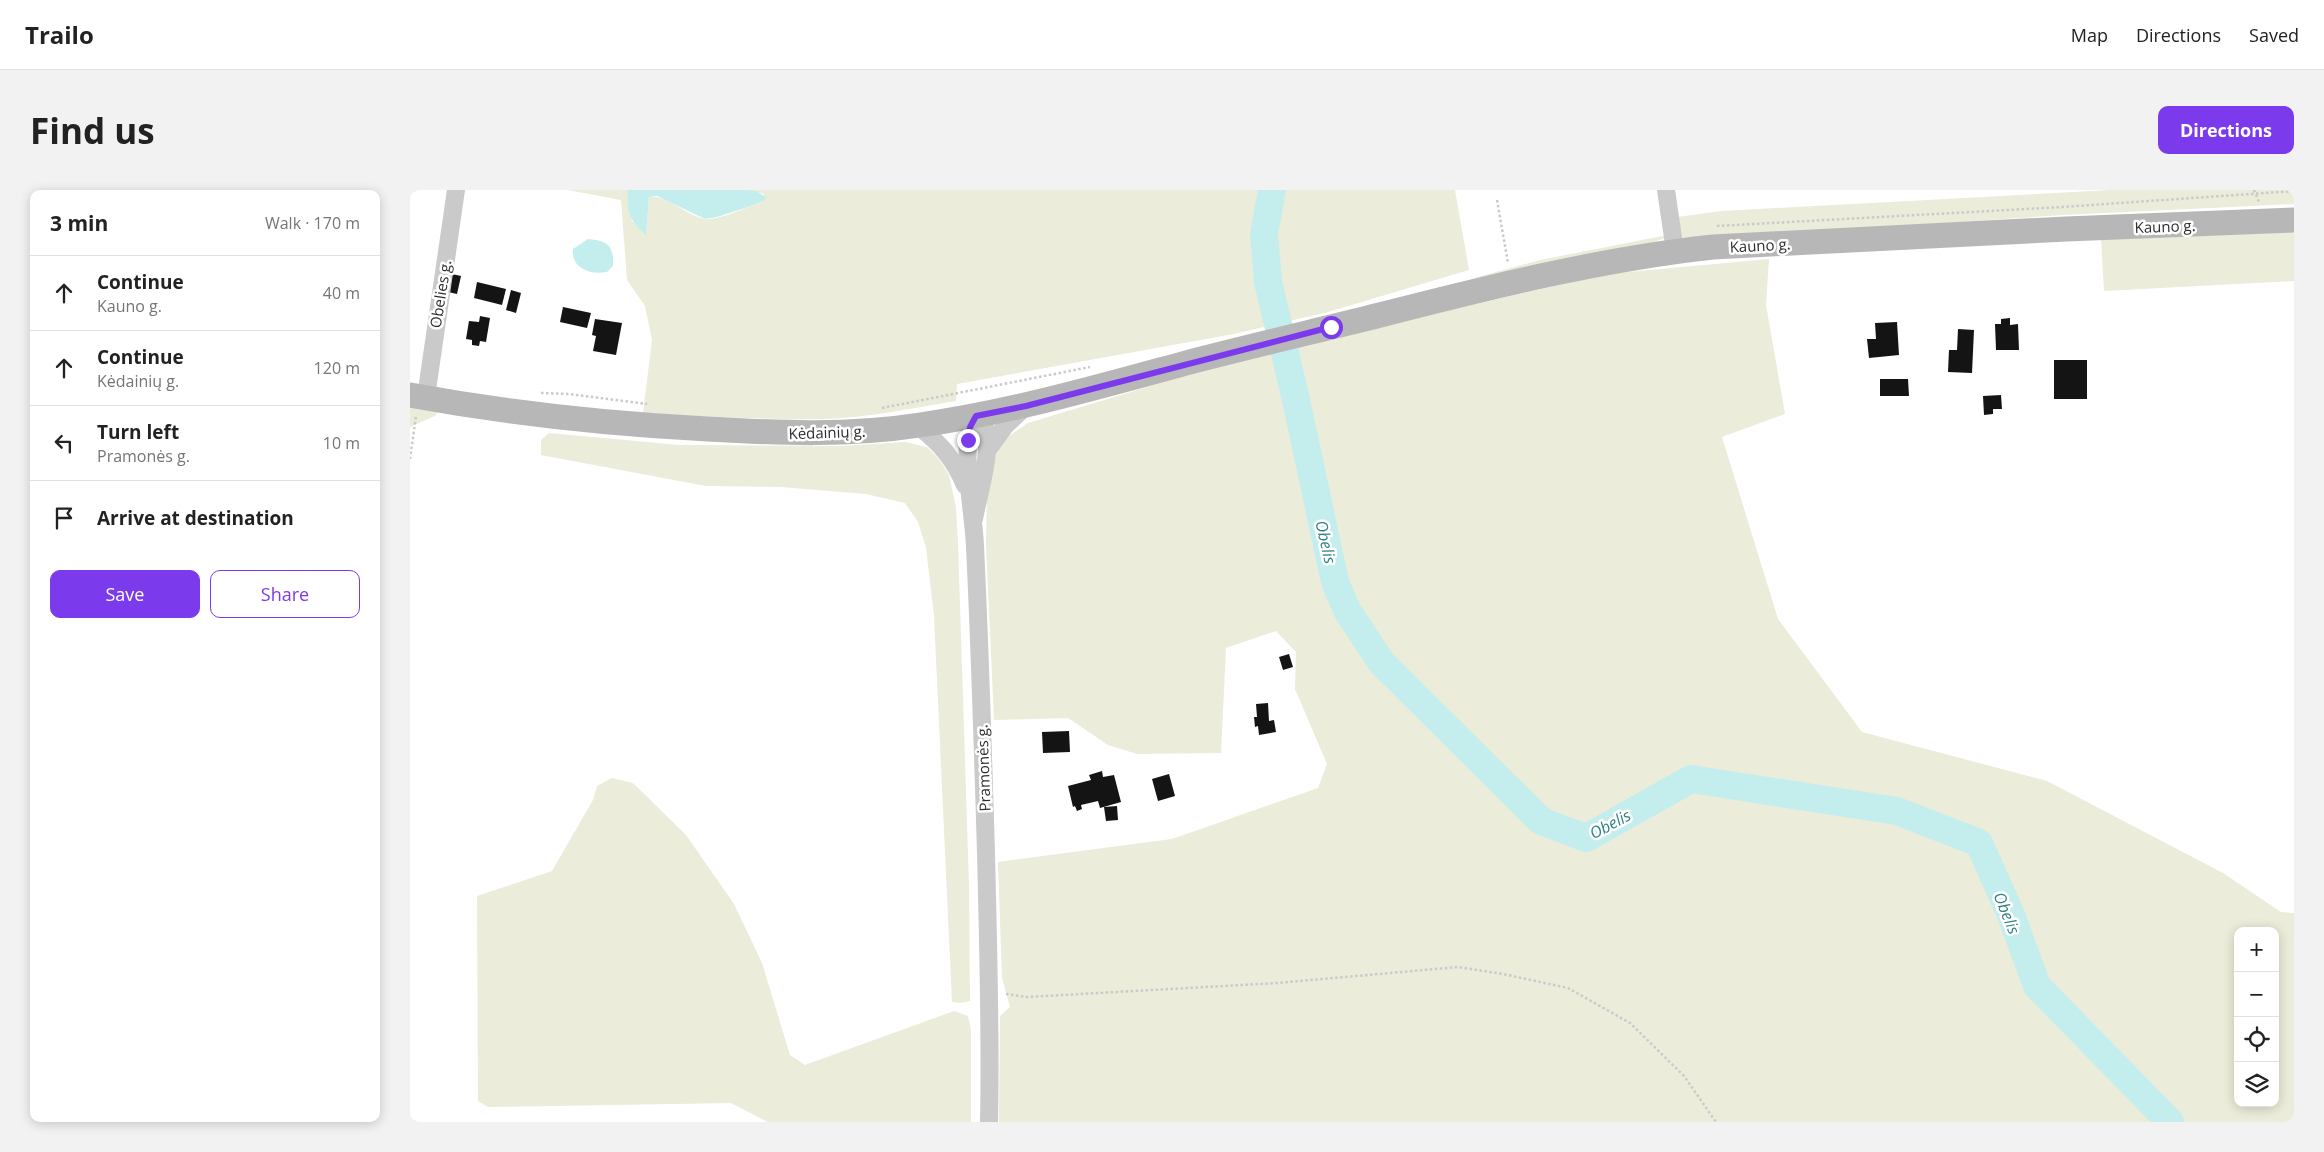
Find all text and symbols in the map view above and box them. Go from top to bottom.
text: Trailo [25,18,94,51]
text: Map [2071,23,2108,47]
text: Directions [2136,23,2221,47]
text: Saved [2249,23,2299,47]
button: Directions [2158,106,2294,154]
text: Find us [30,107,155,154]
text: 3 min [50,209,108,237]
text: Walk · 170 m [265,212,360,234]
street label: Kauno g. [2134,215,2196,237]
street label: Kauno g. [1729,233,1791,257]
street label: Obelies g. [425,259,455,329]
text: Continue [97,269,184,295]
icon: ahead [50,279,78,307]
text: 40 m [323,282,360,304]
text: Kauno g. [97,295,162,317]
route start [1320,316,1343,339]
text: Continue [97,344,184,370]
icon: ahead [50,354,78,382]
text: 120 m [314,357,360,379]
text: Kėdainių g. [97,370,179,392]
text: Turn left [97,419,179,445]
street label: Kėdainių g. [788,421,866,443]
icon: left [50,429,78,457]
route end [957,429,980,452]
text: 10 m [323,432,360,454]
text: Pramonės g. [97,445,190,467]
icon: arrive [50,504,78,532]
text: Arrive at destination [97,505,294,531]
water label: Obelis [1310,518,1342,566]
button: Save [50,570,200,618]
button: Share [210,570,360,618]
street label: Pramonės g. [971,724,995,812]
water label: Obelis [1586,804,1635,844]
water label: Obelis [1989,889,2025,937]
map controls [2234,927,2279,1107]
button: + [2234,927,2279,972]
button: − [2234,972,2279,1017]
button: locate [2234,1017,2279,1062]
button: layers [2234,1062,2279,1107]

